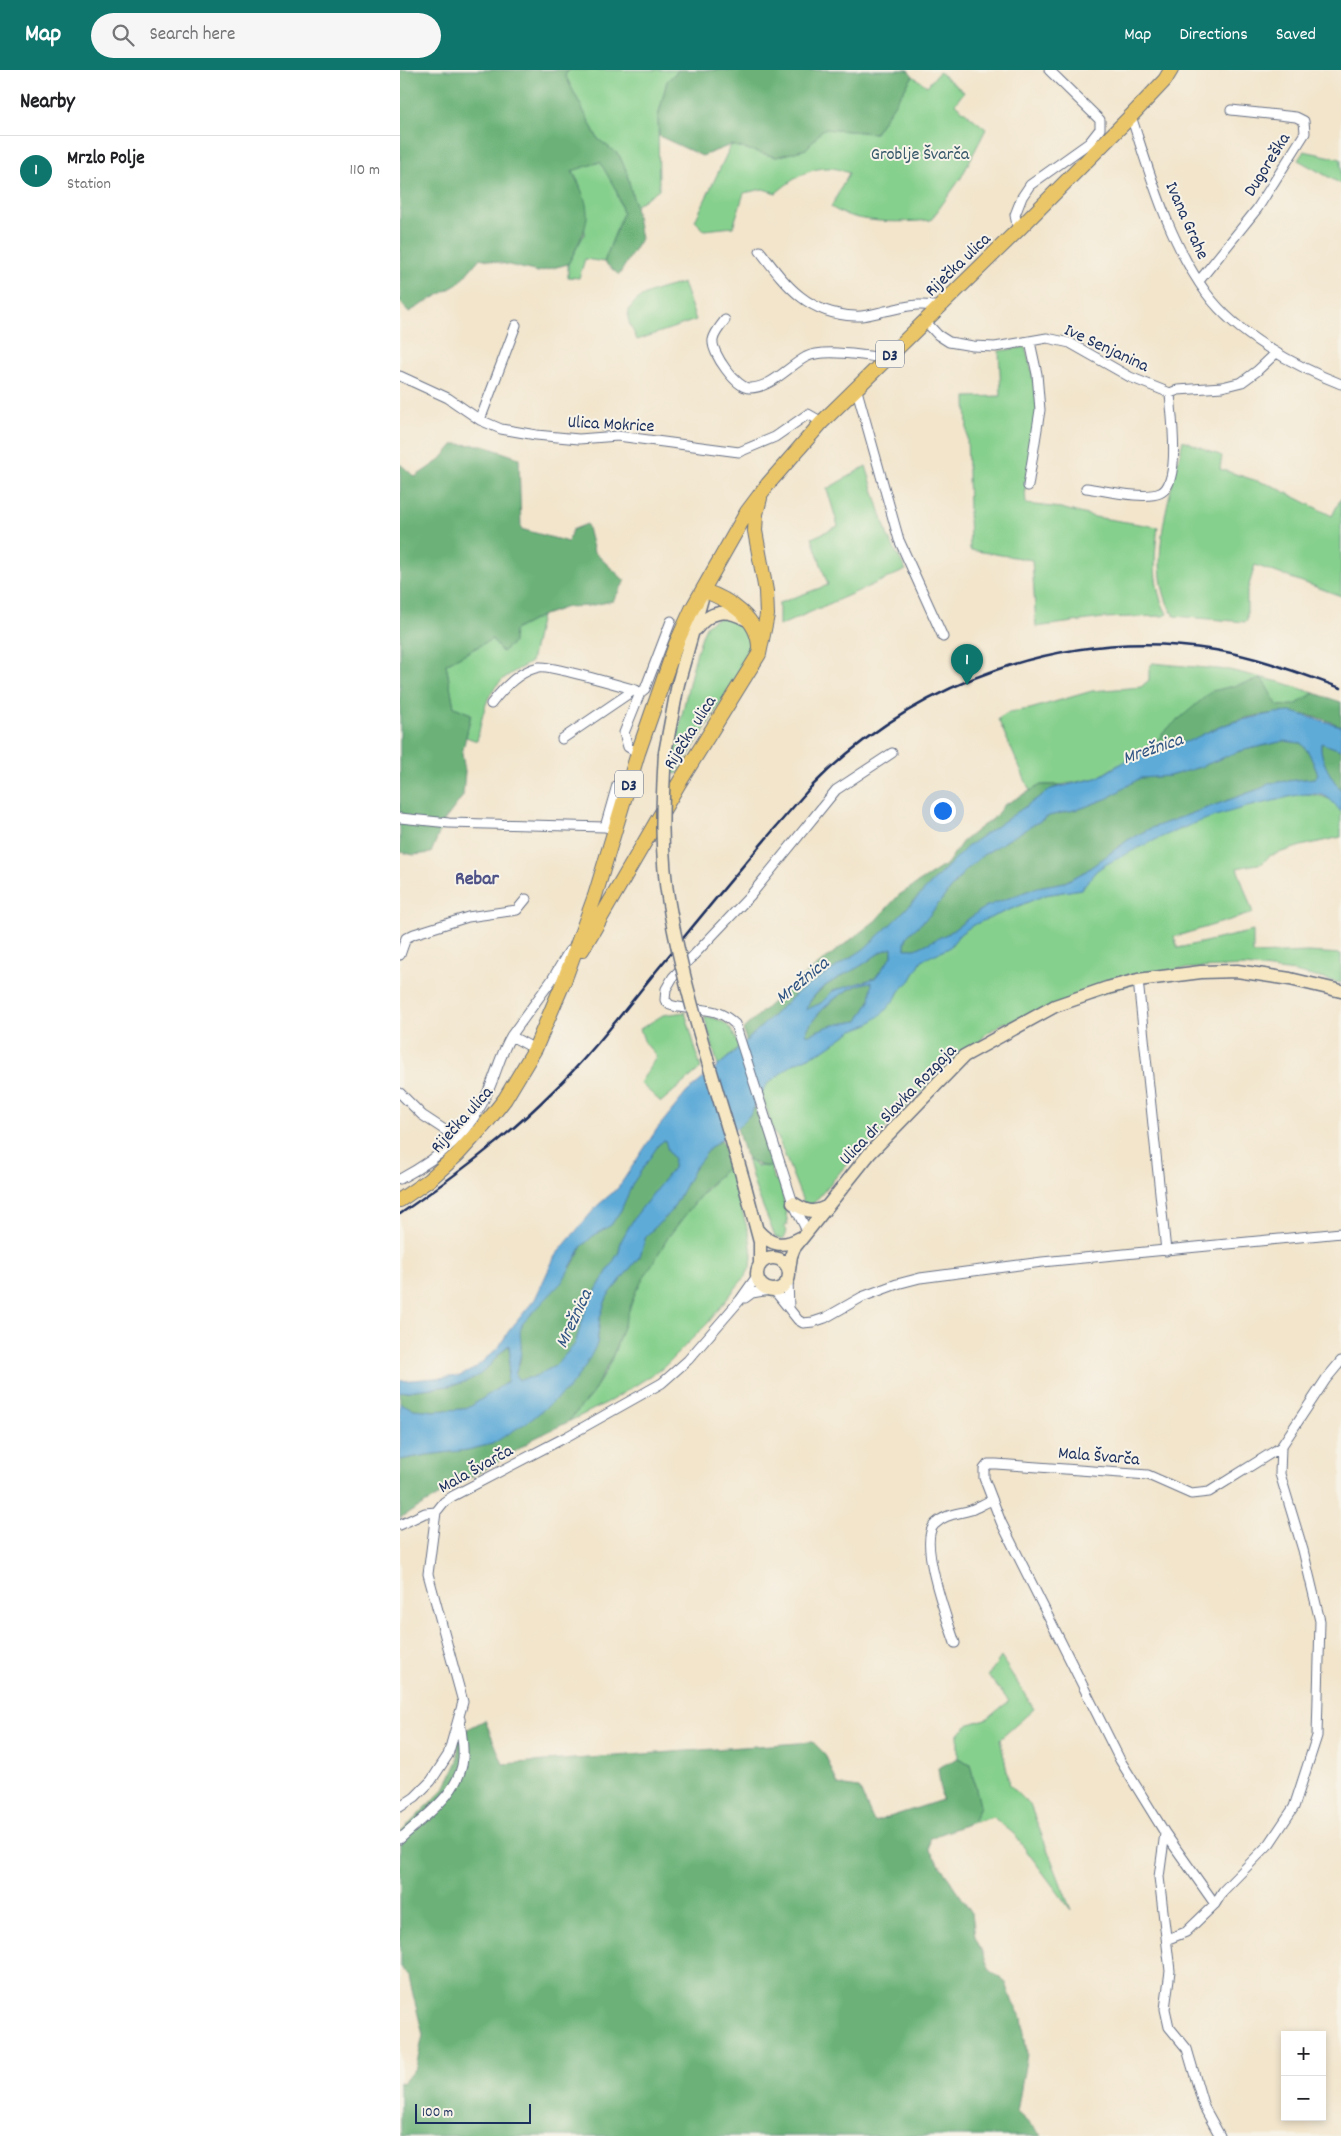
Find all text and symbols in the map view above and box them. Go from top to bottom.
search box [91,13,441,58]
text: Map [25,18,61,52]
icon: search [109,21,137,49]
text: Search here [149,22,235,49]
text: Map [1124,23,1151,48]
text: Directions [1179,23,1248,48]
text: Saved [1276,23,1316,48]
text: Nearby [20,88,75,118]
street label: Dugoreška [1239,128,1298,202]
park label: Groblje Švarča [871,143,970,168]
text: Mrzlo Polje [67,146,145,173]
text: 1 [34,159,38,182]
text: 110 m [350,159,380,182]
text: Station [67,173,111,196]
street label: Ivana Grahe [1157,178,1214,264]
street label: Riječka ulica [920,228,998,304]
street label: Ive Senjanina [1060,319,1153,380]
road number: D3 [876,340,904,368]
street label: Ulica Mokrice [567,411,655,440]
pin: 1 [951,644,983,685]
street label: Riječka ulica [659,691,724,775]
water label: Mrežnica [1119,727,1188,773]
road number: D3 [615,771,643,798]
your location [930,798,956,824]
district label: Rebar [455,866,500,894]
water label: Mrežnica [771,951,837,1012]
street label: Ulica dr. Slavka Rozgaja [834,1039,964,1172]
street label: Riječka ulica [426,1081,500,1160]
water label: Mrežnica [550,1285,601,1353]
street label: Mala Švarča [434,1439,518,1501]
street label: Mala Švarča [1057,1441,1141,1474]
map controls [1281,2031,1326,2121]
button: + [1281,2031,1326,2076]
button: − [1281,2076,1326,2121]
scale bar [415,2101,531,2124]
text: 100 m [422,2103,453,2123]

